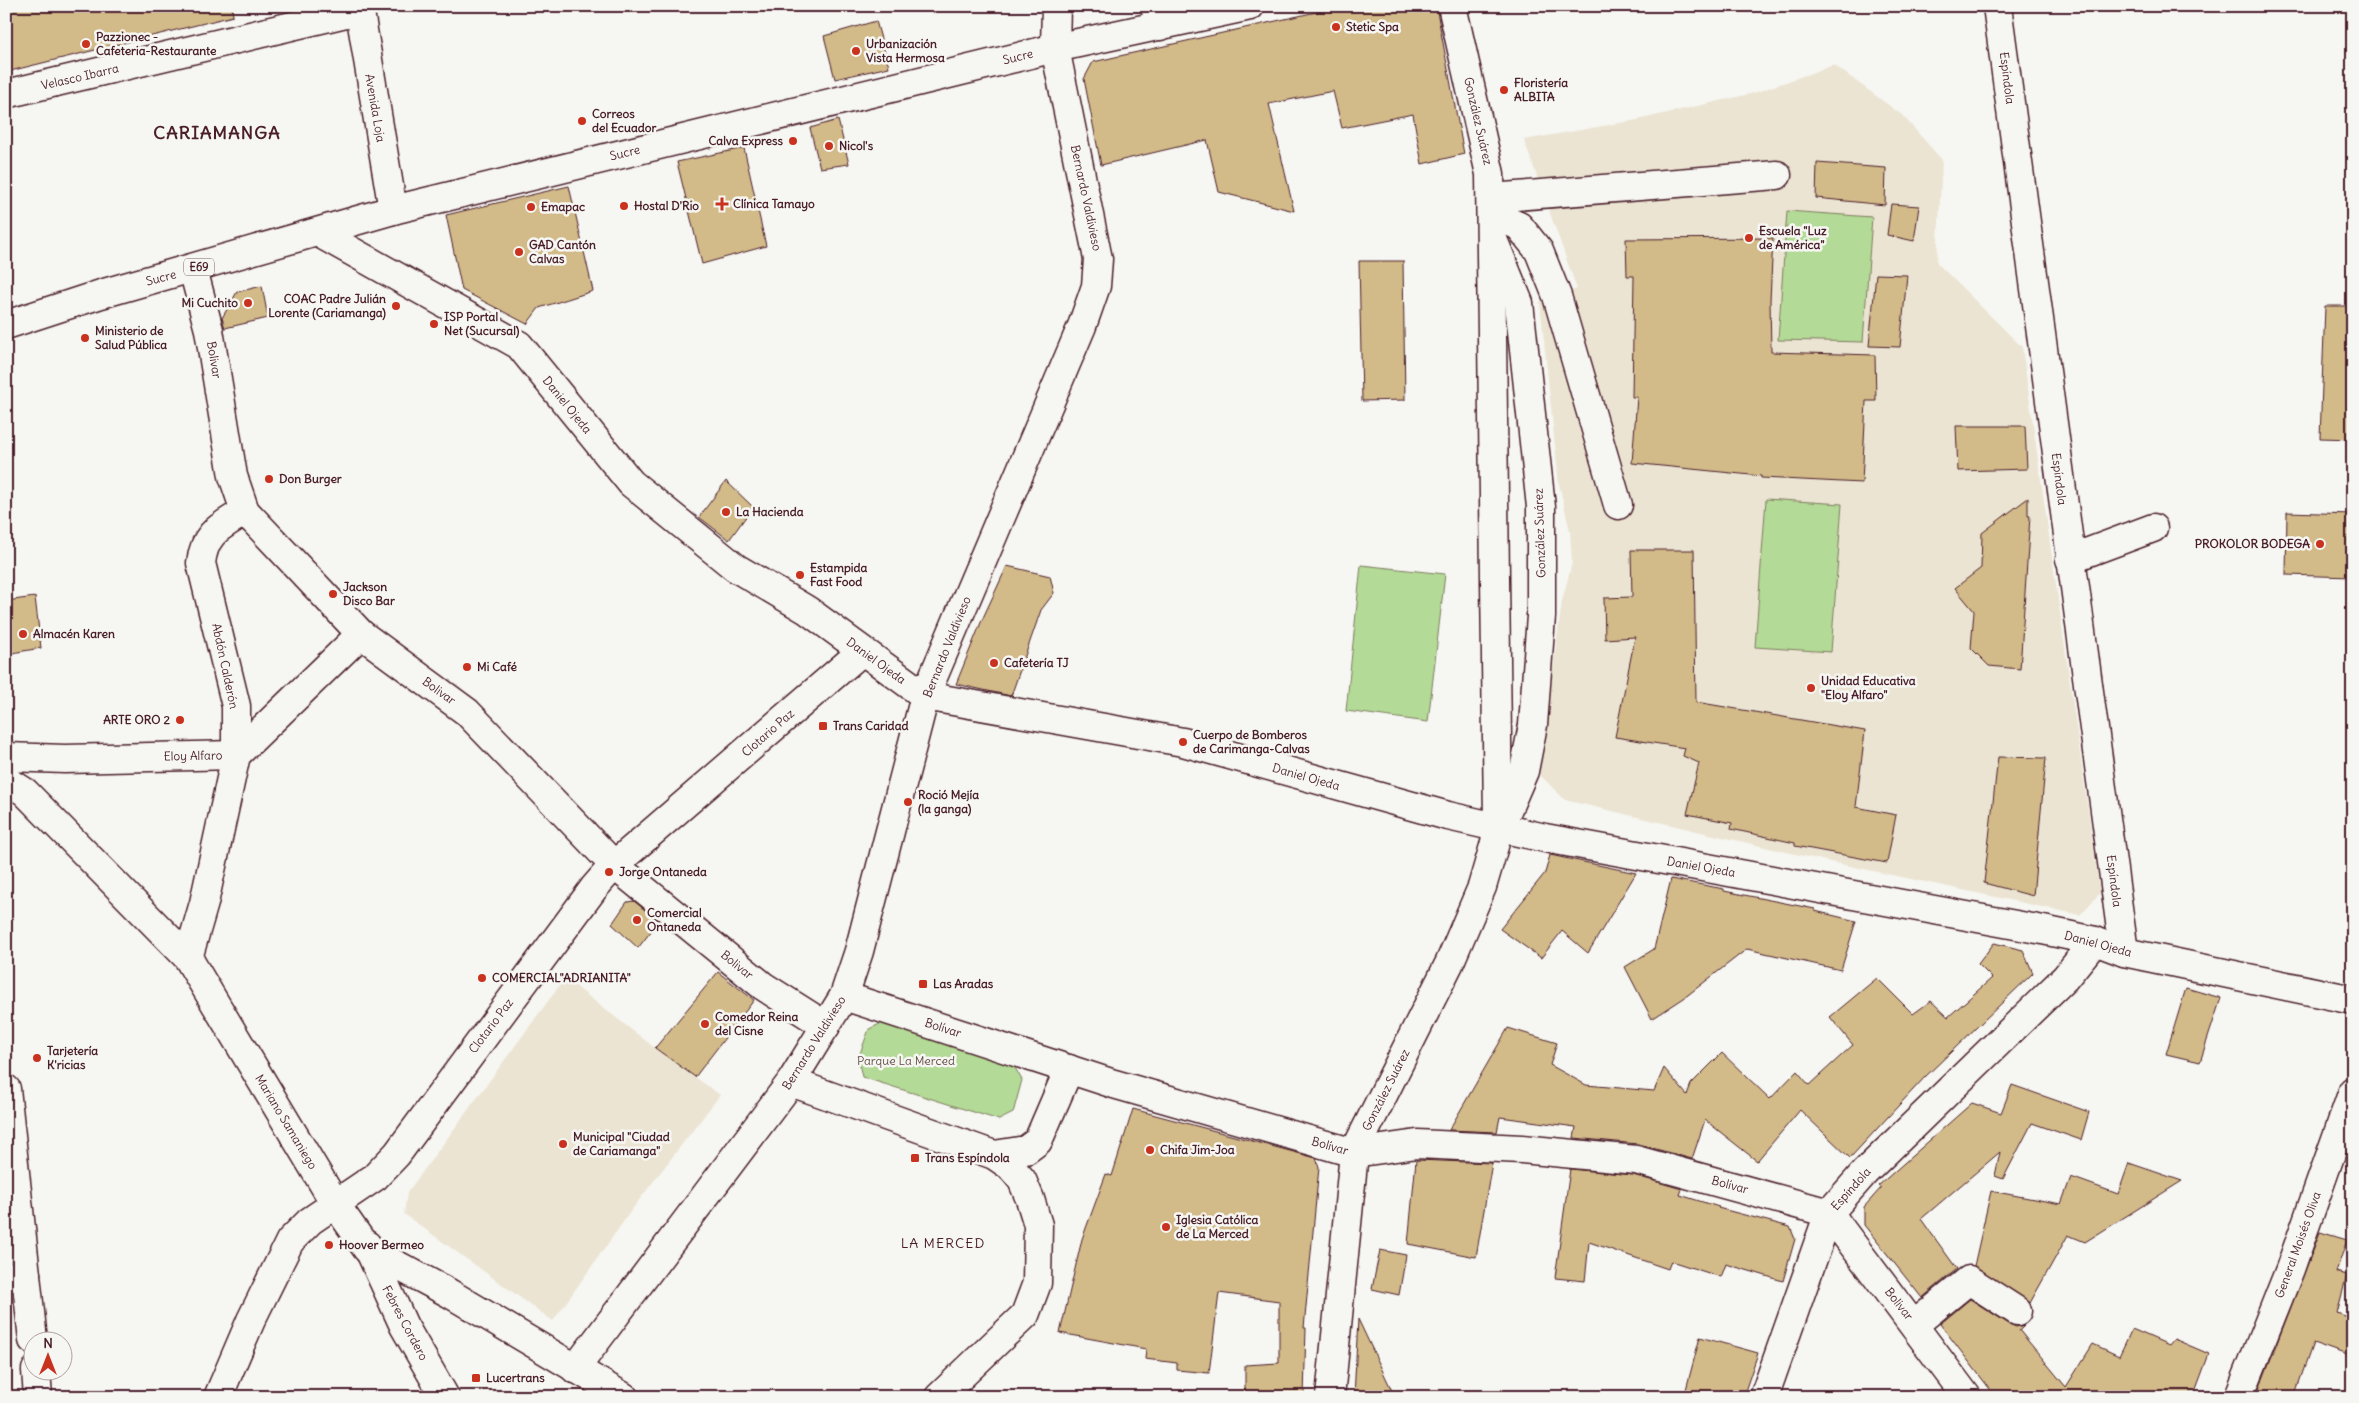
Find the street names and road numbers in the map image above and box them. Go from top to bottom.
street label: Sucre [1001,46,1035,68]
street label: Espíndola [1997,51,2018,105]
street label: Velasco Ibarra [40,60,120,93]
street label: Avenida Loja [362,73,389,143]
street label: González Suárez [1461,75,1496,167]
street label: Sucre [608,142,642,164]
street label: Bernardo Valdivieso [1068,144,1105,252]
road number: E69 [184,258,214,276]
street label: Sucre [144,266,178,289]
street label: Bolivar [204,340,225,380]
street label: Daniel Ojeda [540,373,595,436]
street label: Espíndola [2049,452,2070,506]
street label: González Suárez [1530,488,1549,578]
street label: Bernardo Valdivieso [919,594,974,700]
street label: Abdón Calderón [209,622,242,710]
street label: Daniel Ojeda [844,634,909,687]
street label: Bolivar [420,674,459,708]
street label: Clotario Paz [738,706,797,760]
street label: Eloy Alfaro [164,747,223,764]
street label: Daniel Ojeda [1271,760,1342,793]
street label: Daniel Ojeda [1666,853,1737,880]
street label: Espíndola [2104,854,2125,908]
street label: Daniel Ojeda [2063,927,2134,960]
street label: Bolivar [718,947,757,982]
street label: Bernardo Valdivieso [779,993,849,1092]
street label: Clotario Paz [465,995,516,1056]
street label: Bolívar [923,1015,963,1040]
street label: González Suárez [1358,1046,1413,1133]
street label: Mariano Samaniego [252,1072,321,1172]
street label: Bolívar [1310,1133,1350,1158]
street label: Espíndola [1828,1164,1874,1213]
street label: Bolívar [1710,1172,1750,1197]
street label: General Moisés Oliva [2271,1189,2324,1300]
street label: Febres Cordero [379,1283,432,1363]
street label: Bolivar [1882,1284,1917,1323]

